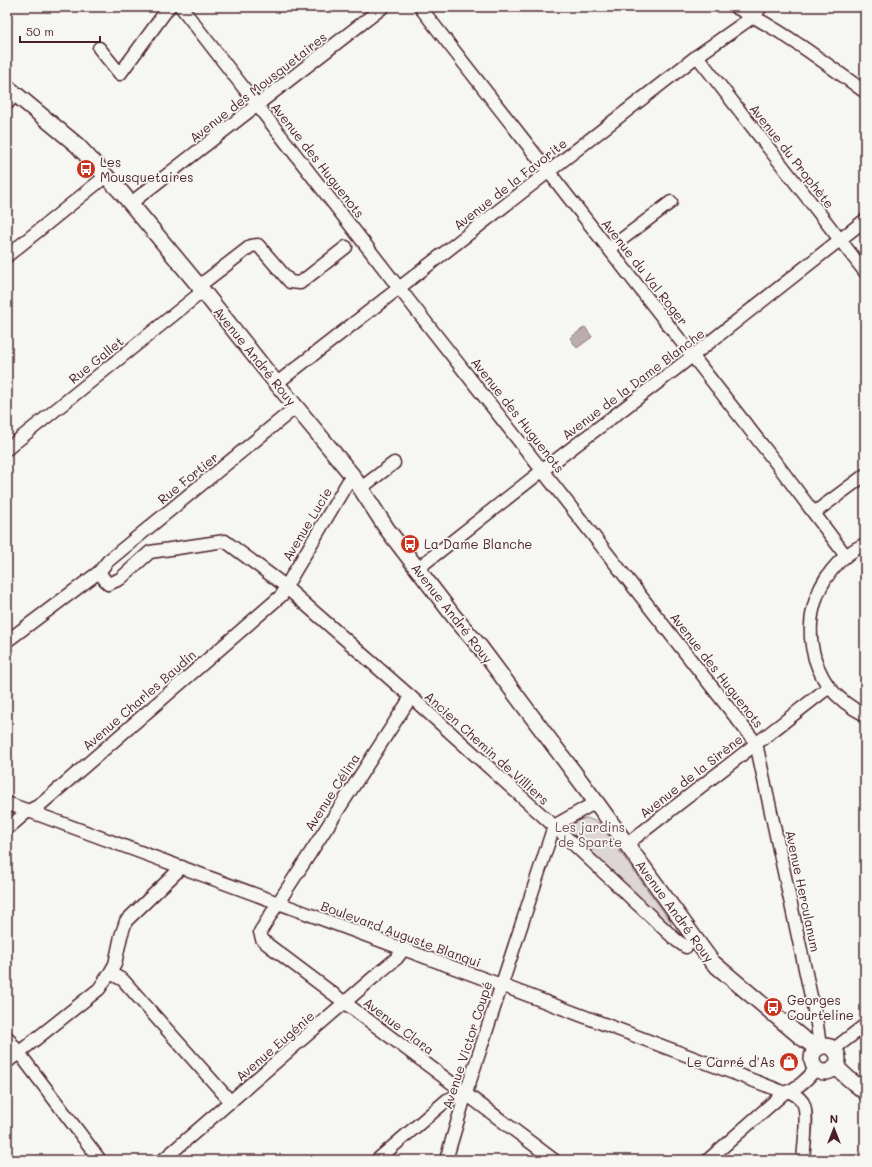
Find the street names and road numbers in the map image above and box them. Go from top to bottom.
street label: Avenue des Mousquetaires [186,28,330,146]
street label: Avenue des Huguenots [268,99,369,221]
street label: Avenue du Prophète [746,100,838,211]
street label: Avenue de la Favorite [450,134,570,233]
street label: Avenue du Val Roger [598,215,692,328]
street label: Avenue André Rouy [210,303,301,409]
street label: Avenue de la Dame Blanche [558,324,707,443]
street label: Rue Gallet [65,332,127,387]
street label: Avenue des Huguenots [468,354,569,476]
street label: Rue Fortier [154,448,222,507]
street label: Avenue Lucie [278,484,335,564]
street label: Avenue André Rouy [408,559,497,666]
street label: Avenue des Huguenots [667,609,768,731]
street label: Avenue Charles Baudin [78,646,199,754]
street label: Ancien Chemin de Villiers [422,687,553,808]
street label: Avenue de la Sirène [636,730,746,821]
street label: Avenue Célina [300,750,363,834]
street label: Avenue Herculanum [782,829,825,953]
street label: Avenue André Rouy [633,856,718,965]
street label: Boulevard Auguste Blanqui [319,897,484,970]
street label: Avenue Victor Coupé [438,979,495,1111]
street label: Avenue Clara [360,993,438,1058]
street label: Avenue Eugénie [232,1007,317,1084]

